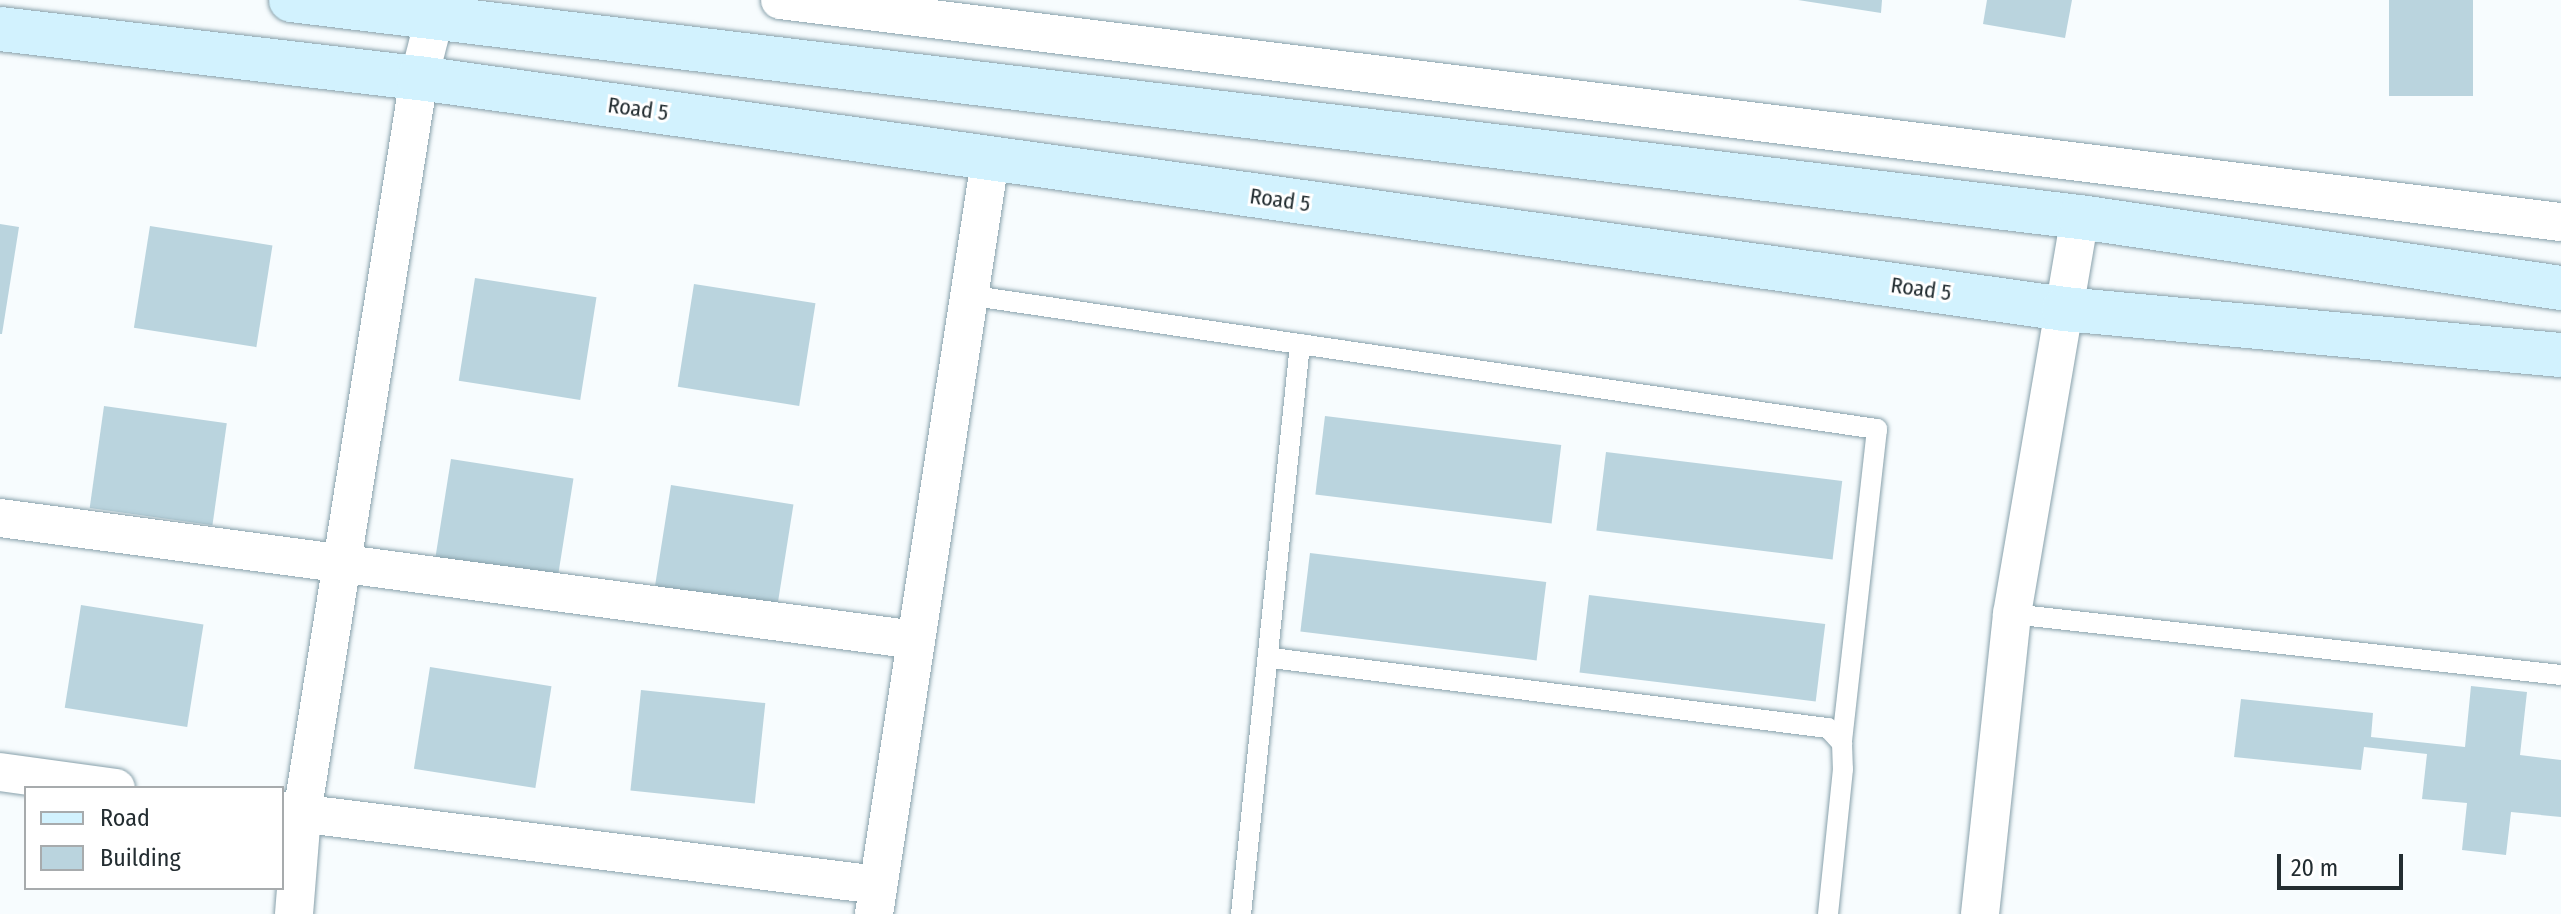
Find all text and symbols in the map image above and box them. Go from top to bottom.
street label: Road 5 [606,92,670,126]
street label: Road 5 [1248,183,1312,217]
street label: Road 5 [1889,272,1953,306]
legend [24,786,284,890]
text: Road [100,804,150,832]
scale bar [2281,838,2407,888]
text: Building [100,844,181,872]
text: 20 m [2291,854,2338,882]

